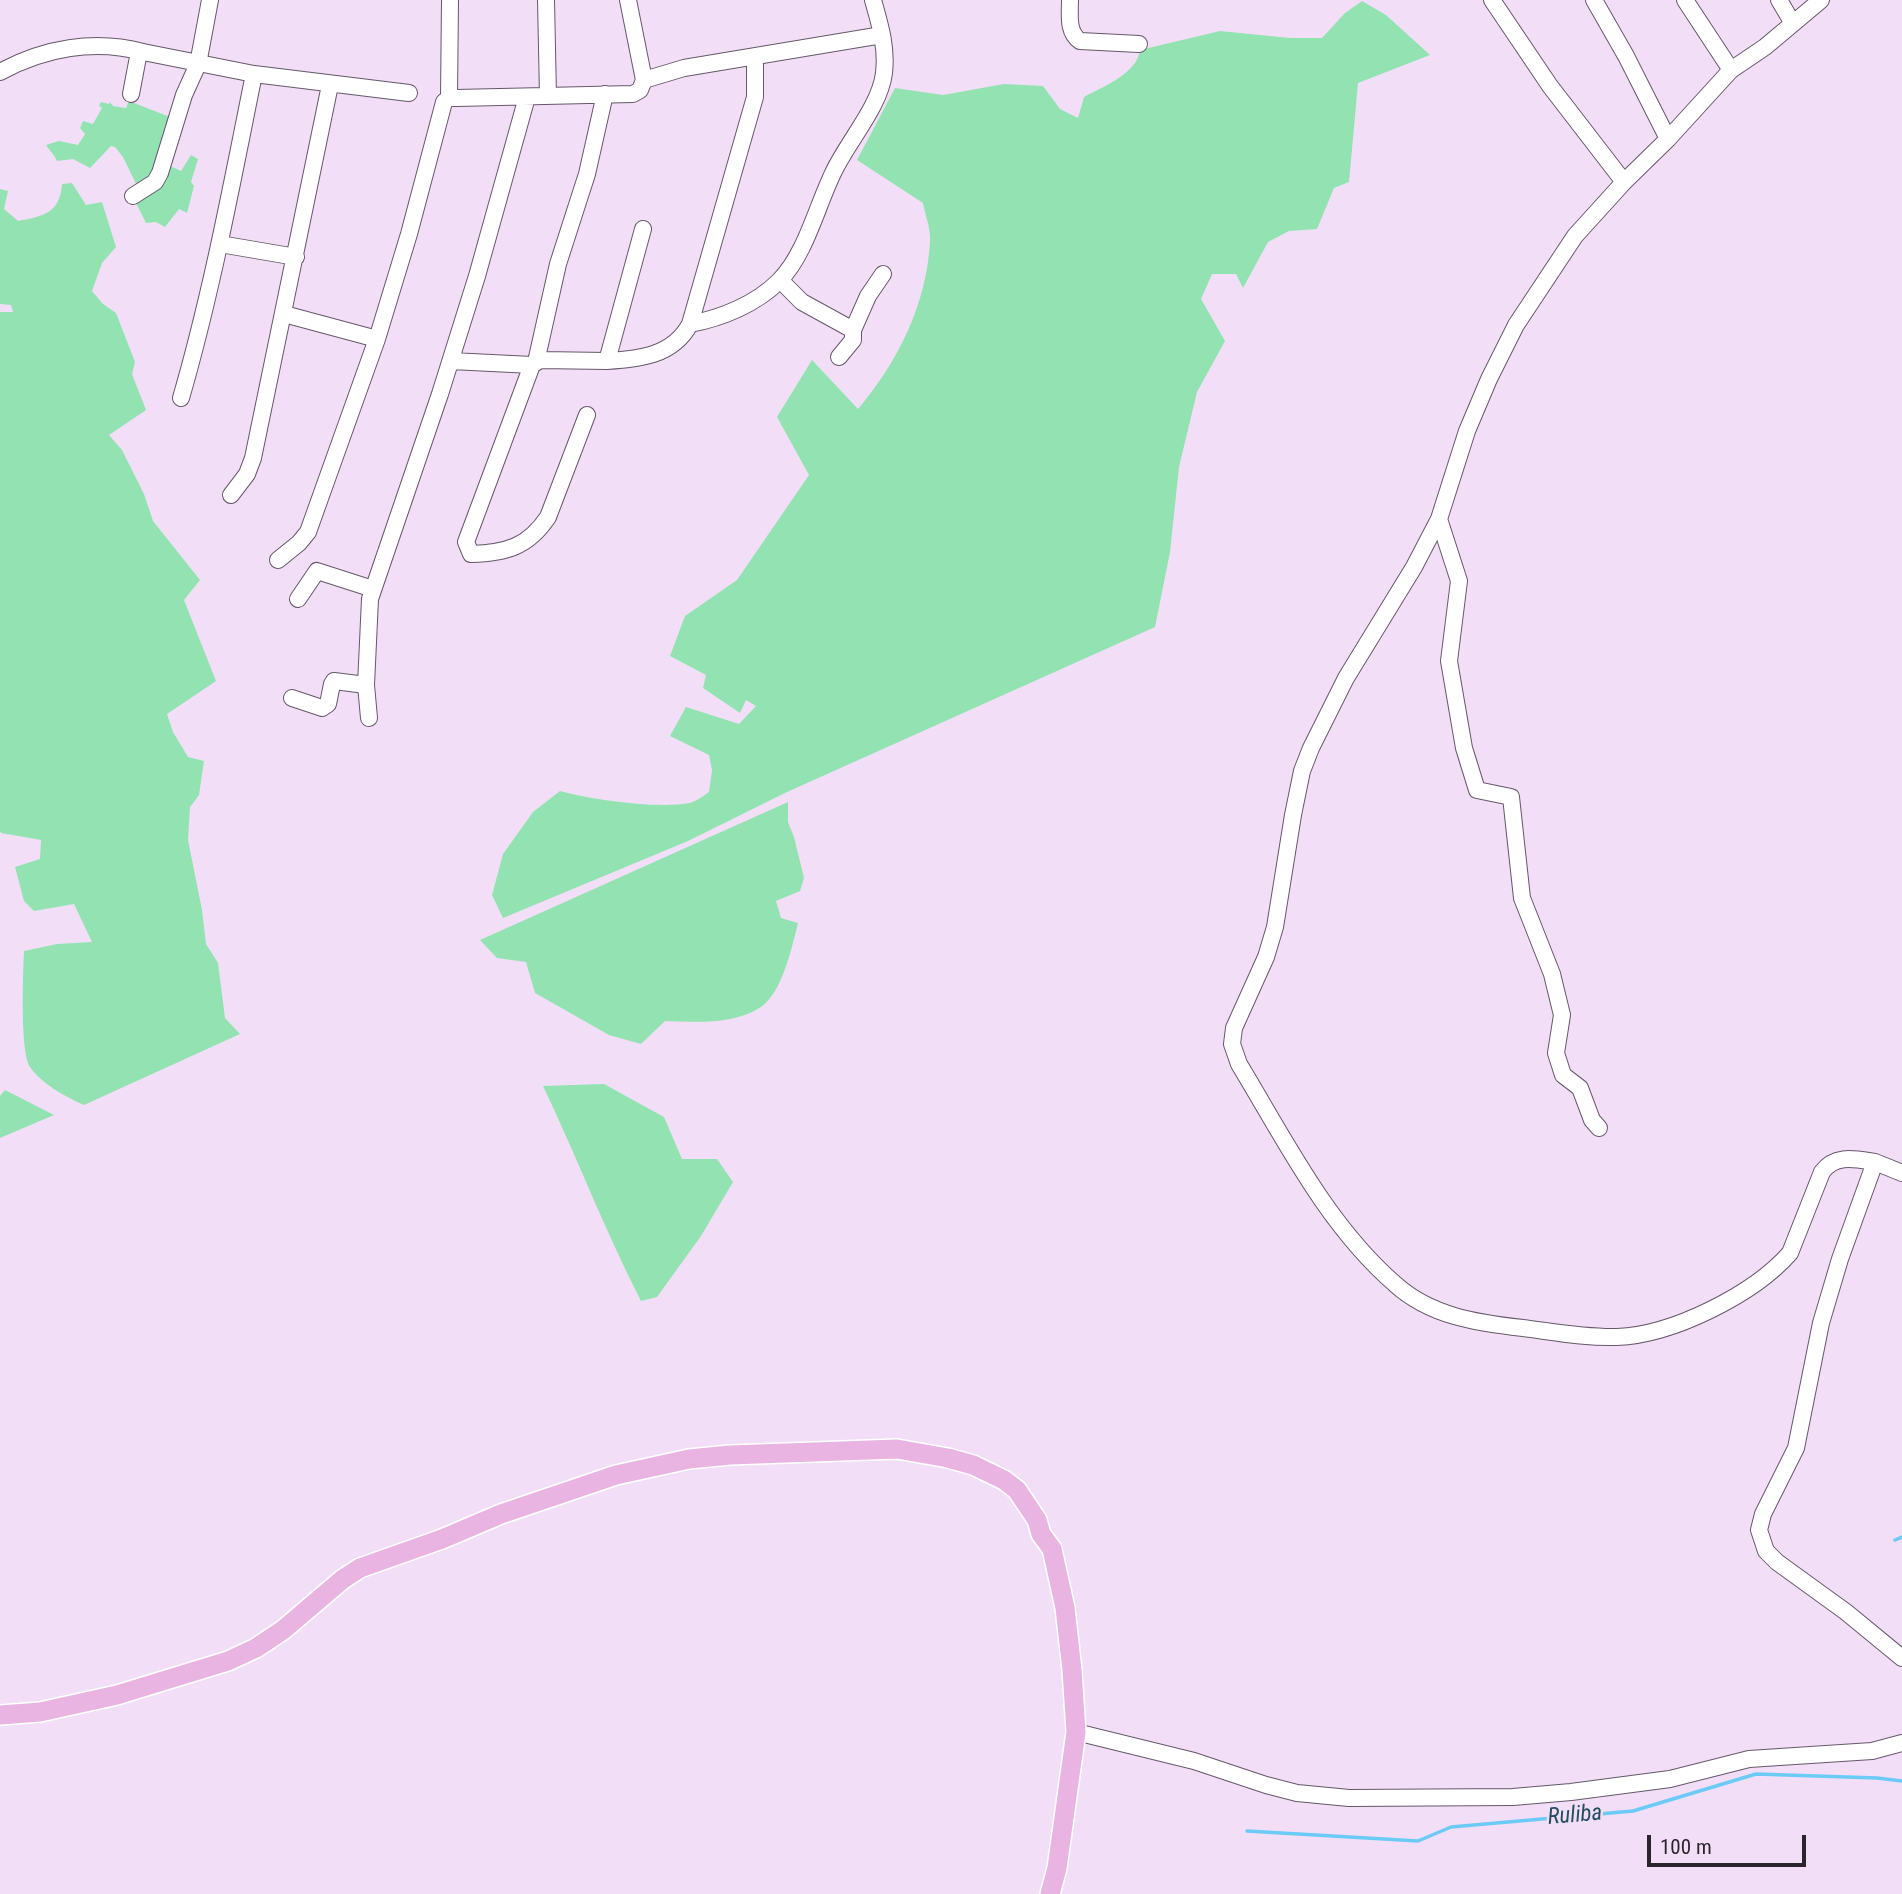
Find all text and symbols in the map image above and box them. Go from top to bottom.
water label: Ruliba [1547,1800,1603,1832]
scale bar [1650,1820,1809,1864]
text: 100 m [1660,1835,1712,1859]

